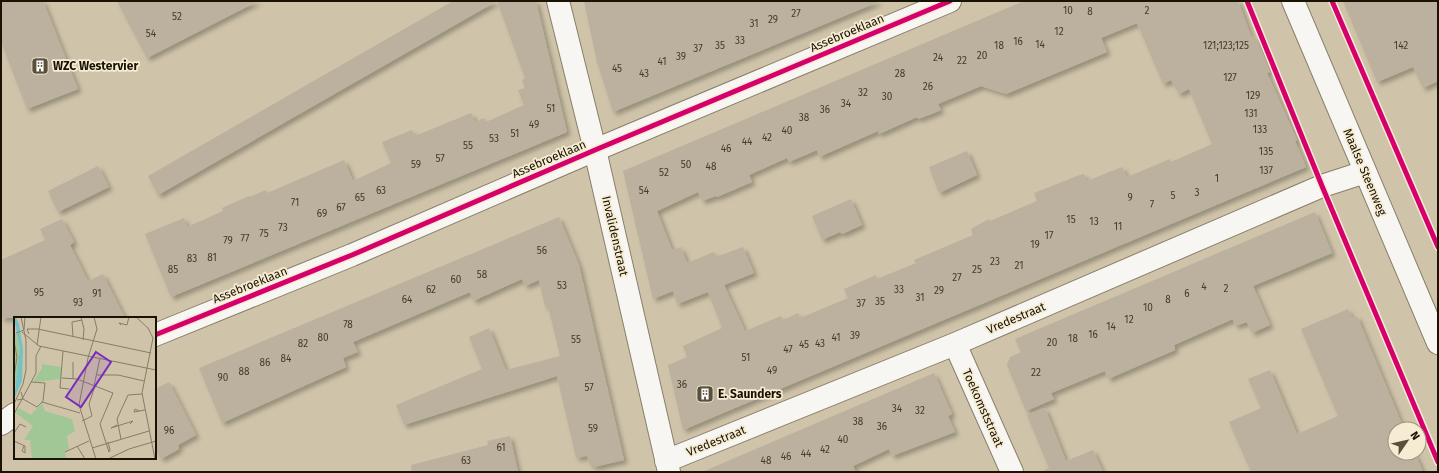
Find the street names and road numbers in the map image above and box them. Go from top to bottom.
street label: Assebroeklaan [808,11,886,55]
street label: Maalse Steenweg [1340,126,1390,218]
street label: Assebroeklaan [510,137,588,181]
street label: Invalidenstraat [599,195,631,278]
street label: Assebroeklaan [211,264,289,306]
street label: Vredestraat [984,299,1048,337]
street label: Toekomststraat [960,367,1007,450]
street label: Vredestraat [684,423,748,459]

